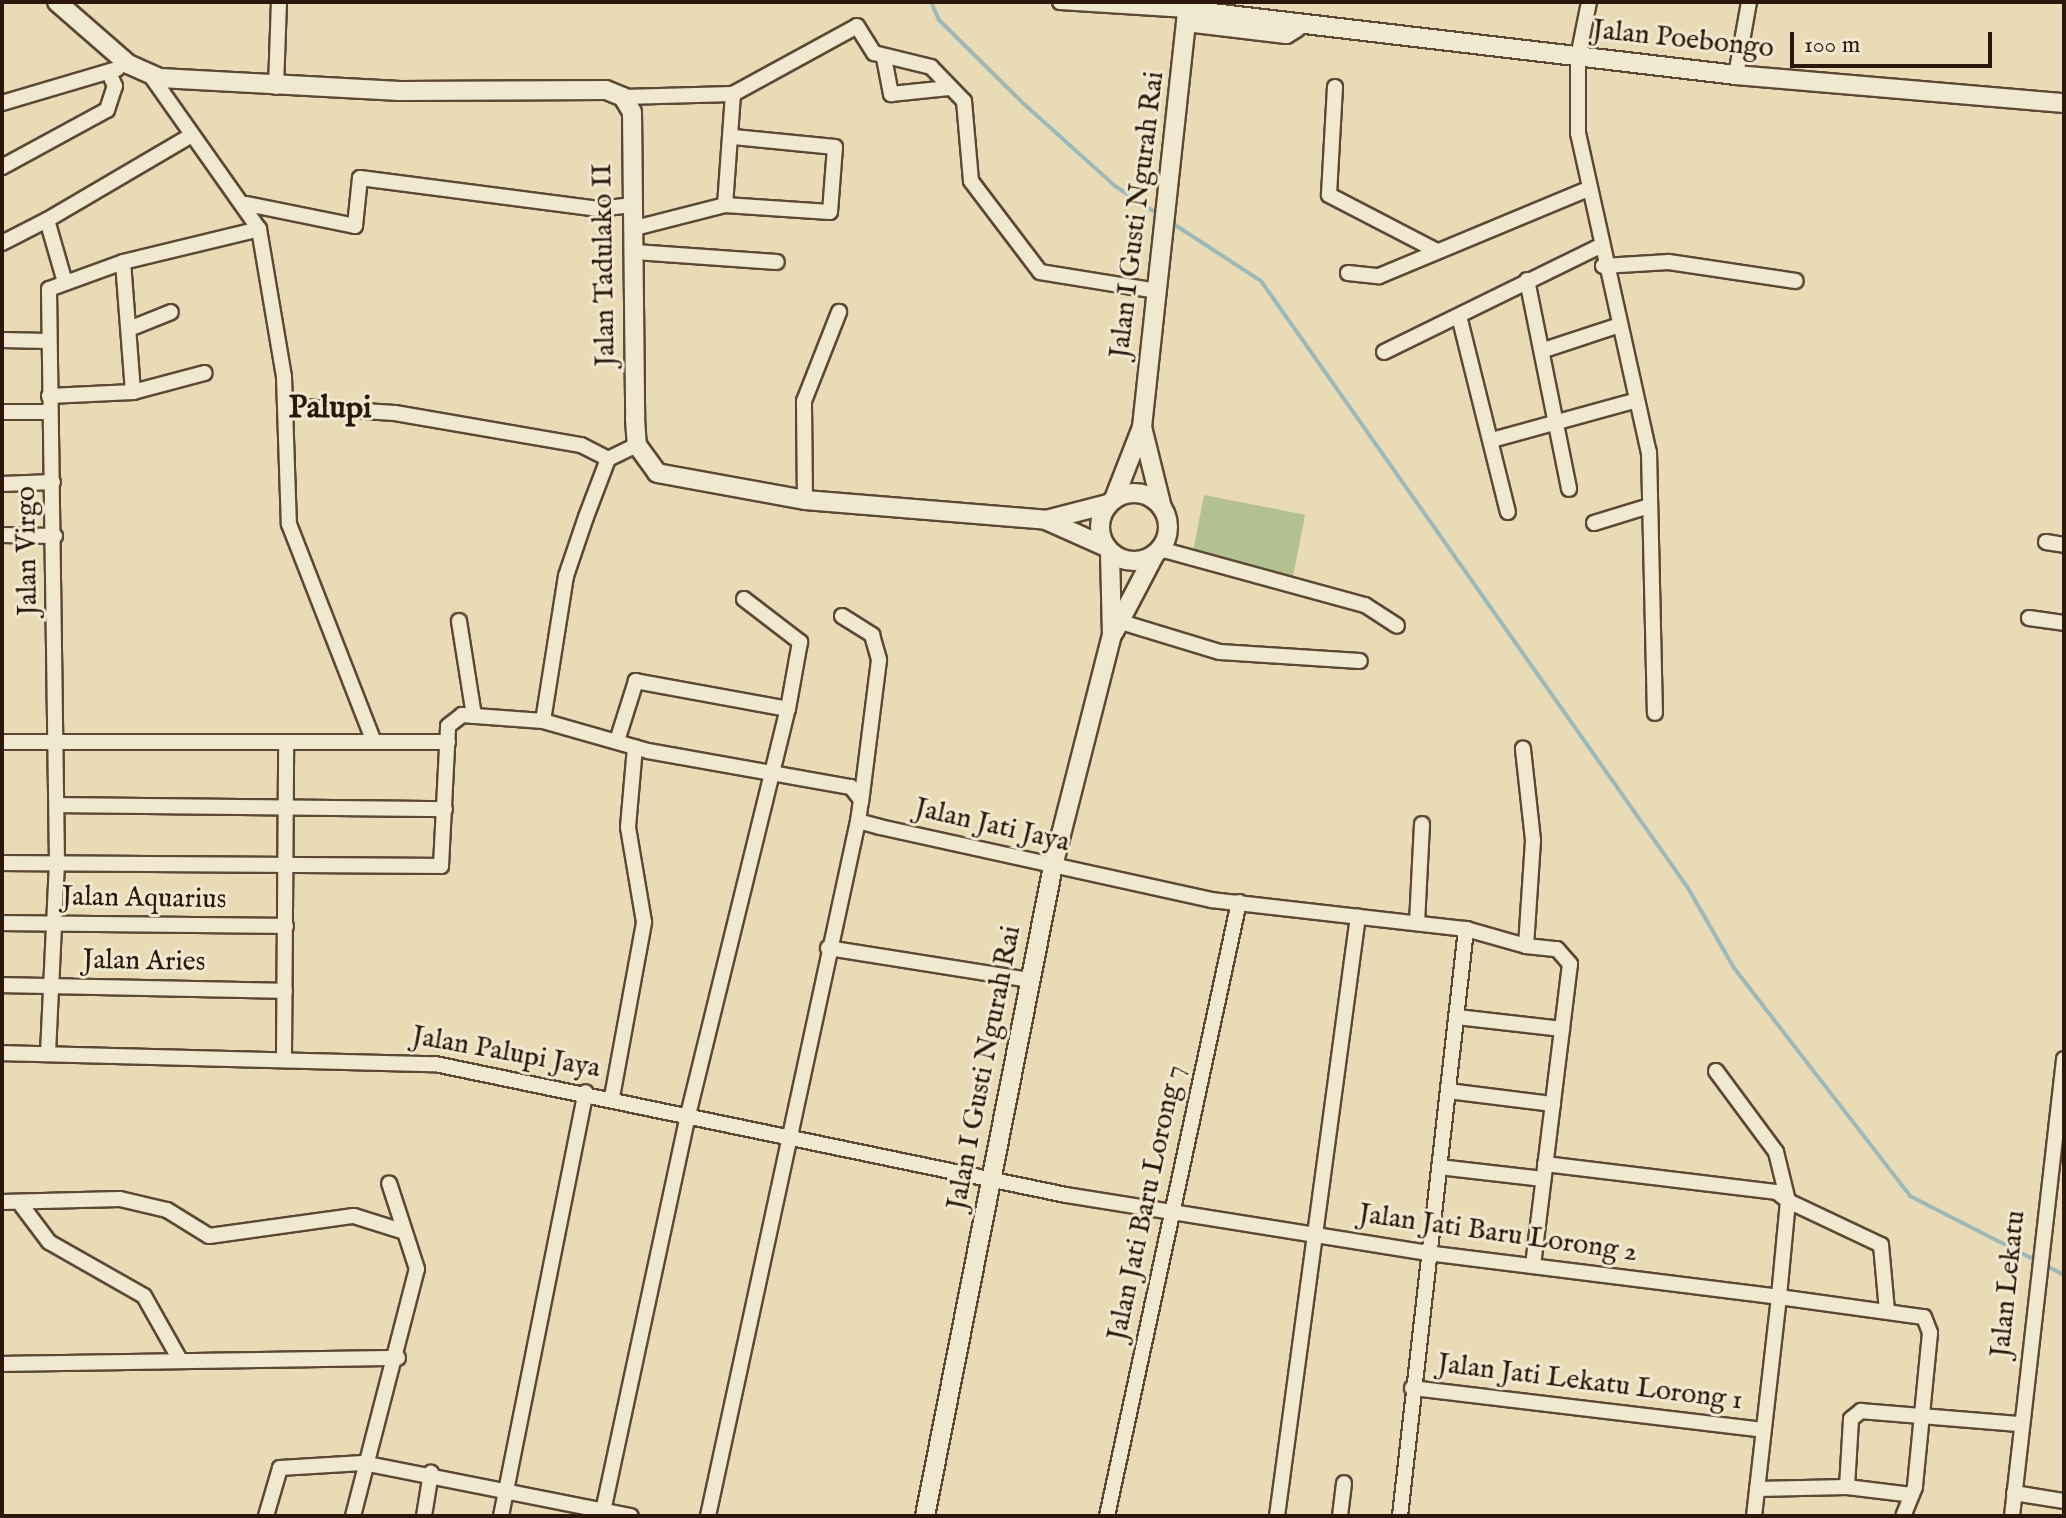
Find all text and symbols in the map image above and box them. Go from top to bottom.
street label: Jalan Poebongo [1591,14,1775,66]
scale bar [1794,16,1996,66]
text: 100 m [1804,30,1860,61]
street label: Jalan I Gusti Ngurah Rai [1104,70,1172,360]
street label: Jalan Tadulako II [586,163,624,367]
district label: Palupi [288,390,372,428]
street label: Jalan Virgo [10,486,46,616]
street label: Jalan Jati Jaya [911,792,1073,860]
street label: Jalan Aquarius [61,881,227,917]
street label: Jalan I Gusti Ngurah Rai [941,923,1029,1213]
street label: Jalan Aries [82,944,206,980]
street label: Jalan Palupi Jaya [409,1020,603,1086]
street label: Jalan Jati Baru Lorong 7 [1101,1062,1193,1344]
street label: Jalan Jati Baru Lorong 2 [1357,1198,1639,1270]
street label: Jalan Lekatu [1985,1209,2033,1359]
street label: Jalan Jati Lekatu Lorong 1 [1436,1348,1744,1418]

